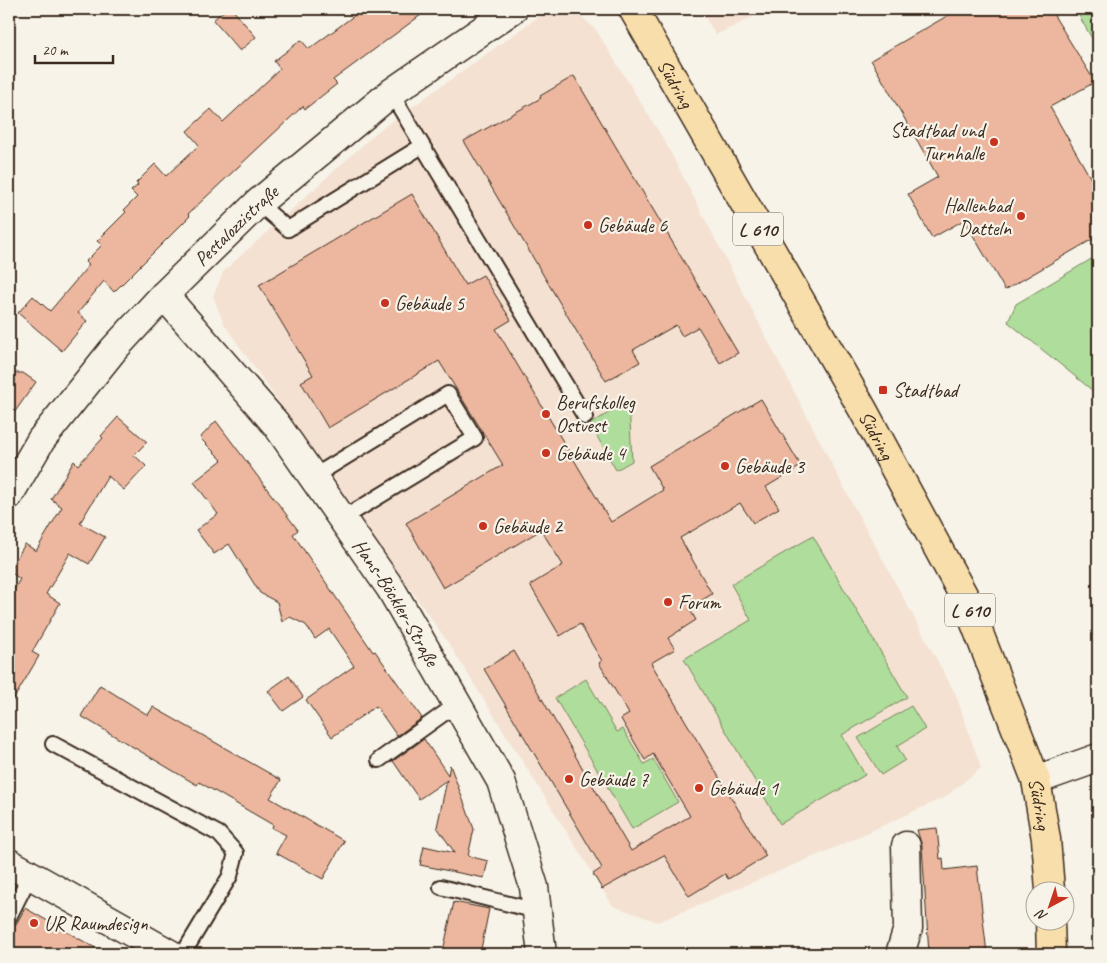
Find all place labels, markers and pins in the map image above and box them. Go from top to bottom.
place label: Stadtbad und Turnhalle [890,118,987,166]
marker: Stadtbad und Turnhalle [988,136,1000,148]
place label: Hallenbad Datteln [944,193,1014,241]
marker: Hallenbad Datteln [1015,210,1027,222]
place label: Gebäude 6 [598,213,668,238]
marker: Gebäude 6 [582,219,594,231]
place label: Gebäude 5 [395,291,465,316]
marker: Gebäude 5 [379,297,391,309]
place label: Stadtbad [893,378,961,403]
marker: Stadtbad [877,384,889,396]
place label: Berufskolleg Ostvest [556,390,636,438]
marker: Berufskolleg Ostvest [540,408,552,420]
place label: Gebäude 4 [556,441,627,466]
marker: Gebäude 4 [540,447,552,459]
place label: Gebäude 3 [735,454,806,479]
marker: Gebäude 3 [719,460,731,472]
place label: Gebäude 2 [493,514,564,539]
marker: Gebäude 2 [477,520,489,532]
place label: Forum [678,590,722,615]
marker: Forum [662,596,674,608]
place label: Gebäude 7 [579,767,649,792]
marker: Gebäude 7 [563,773,575,785]
place label: Gebäude 1 [709,776,779,801]
marker: Gebäude 1 [693,782,705,794]
place label: UR Raumdesign [44,911,149,936]
marker: UR Raumdesign [28,917,40,929]

